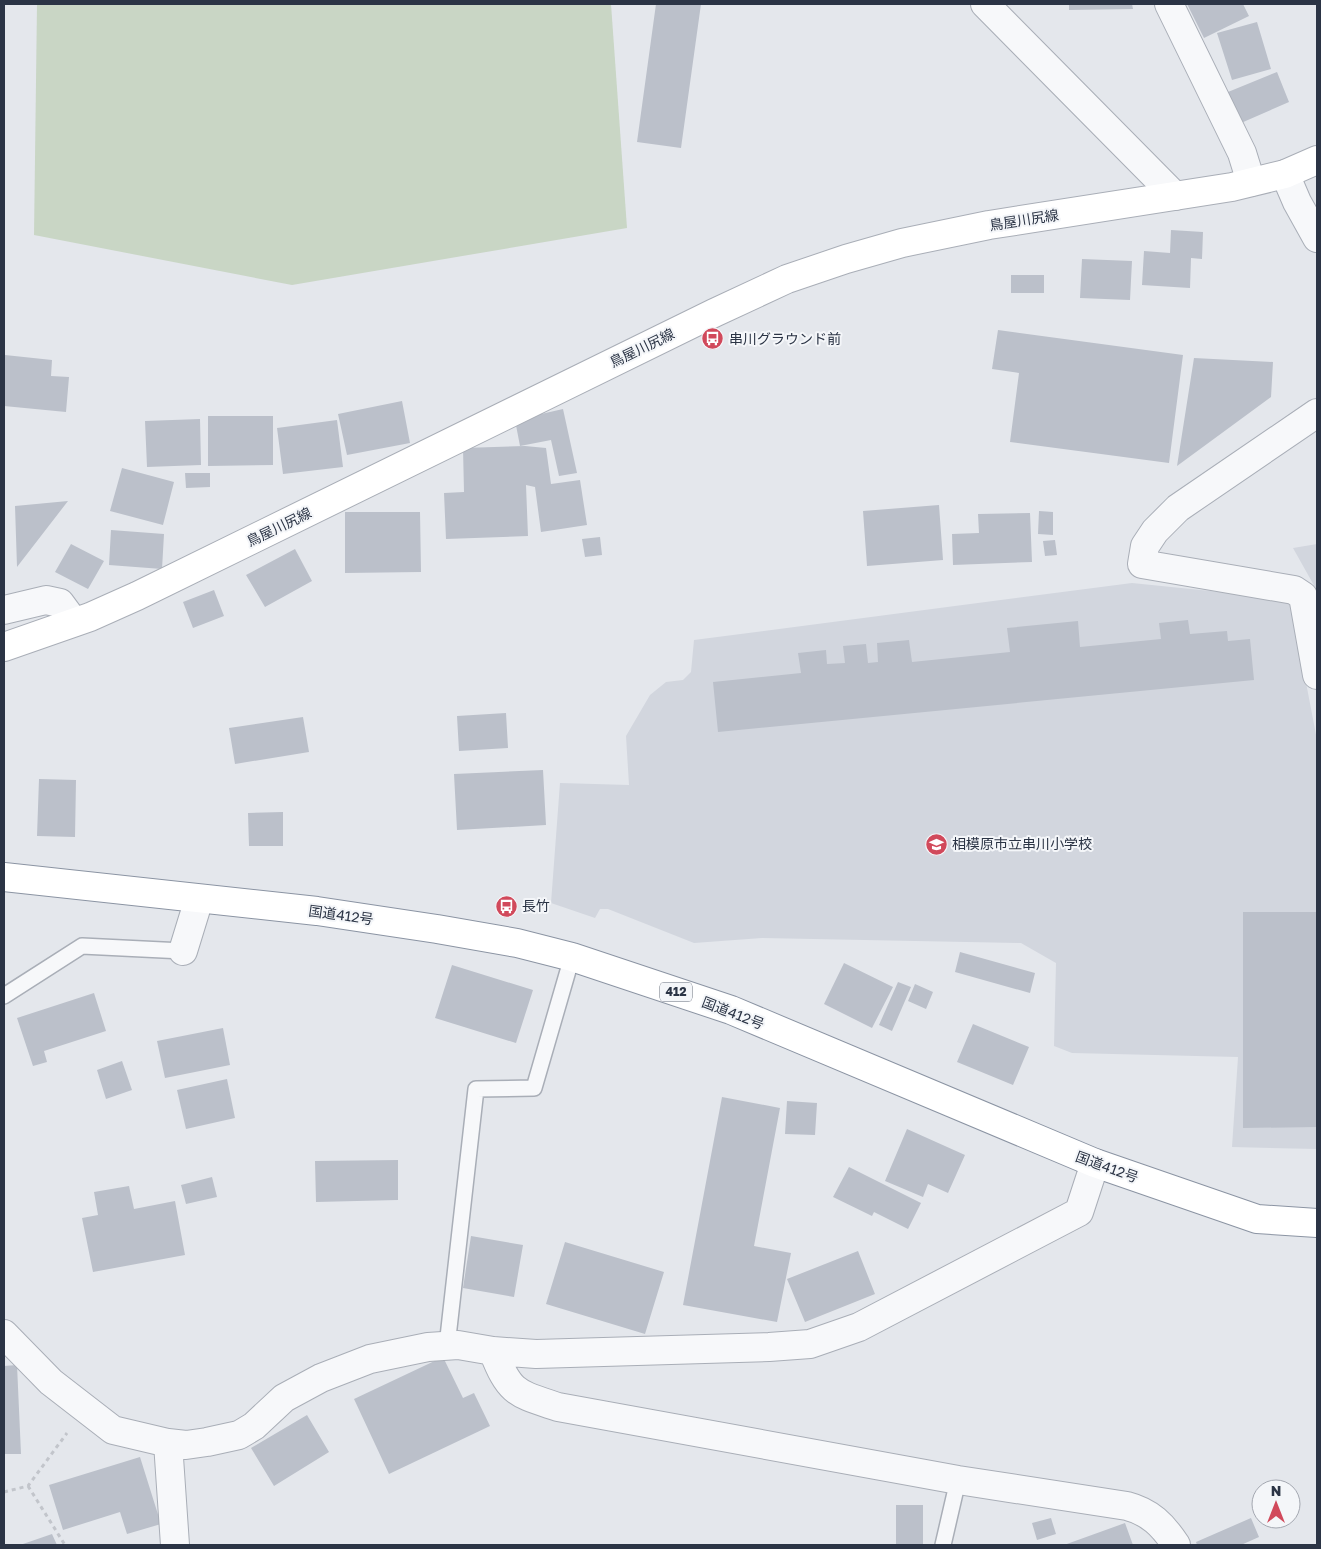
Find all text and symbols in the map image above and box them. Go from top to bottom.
street label: 鳥屋川尻線 [988,206,1060,233]
street label: 鳥屋川尻線 [607,325,677,371]
bus stop icon: 串川グラウンド前 [701,327,725,351]
place label: 串川グラウンド前 [729,330,841,347]
street label: 鳥屋川尻線 [244,504,314,550]
school or university icon: 相模原市立串川小学校 [924,832,948,856]
place label: 相模原市立串川小学校 [952,835,1092,852]
bus stop icon: 長竹 [494,894,518,918]
place label: 長竹 [522,897,550,914]
street label: 国道412号 [307,902,375,927]
road number: 412 [660,982,692,1002]
street label: 国道412号 [700,993,767,1032]
street label: 国道412号 [1074,1147,1141,1186]
north arrow [1251,1479,1301,1529]
text: N [1271,1482,1281,1499]

